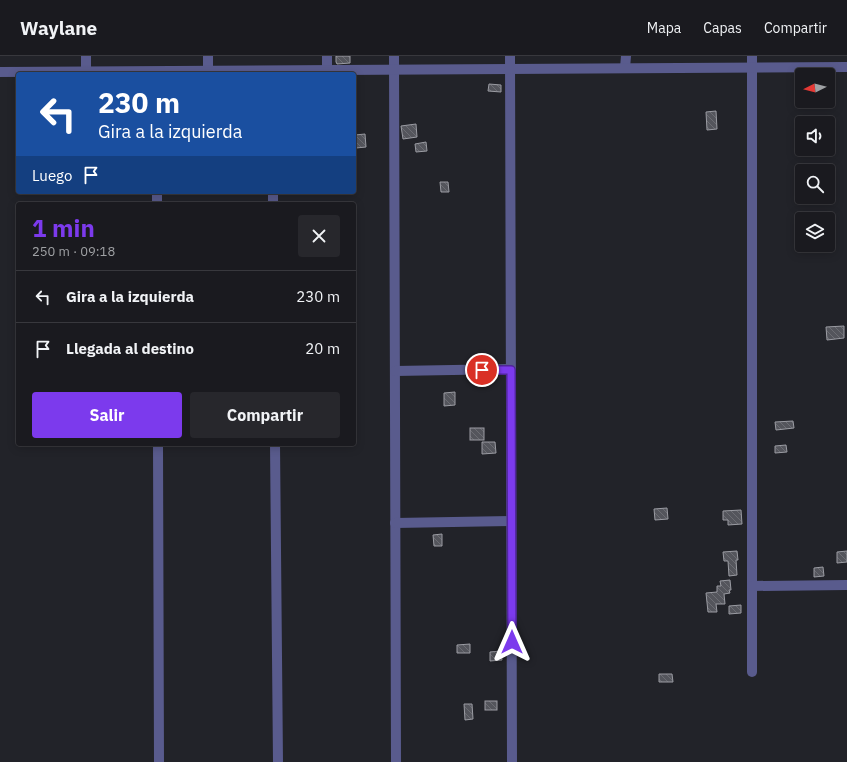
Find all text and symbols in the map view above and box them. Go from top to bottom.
text: Waylane [20,16,97,40]
text: Mapa [647,19,681,37]
text: Capas [703,19,742,37]
text: Compartir [764,19,827,37]
north arrow [795,68,835,108]
map controls [795,68,835,252]
text: 230 m [98,84,180,121]
icon: left [32,88,84,140]
button: sound [795,116,835,156]
text: Gira a la izquierda [98,120,242,143]
icon: arrive [80,164,102,186]
button: search [795,164,835,204]
text: Luego [32,166,72,185]
text: 1 min [32,212,95,244]
button: layers [795,212,835,252]
button: close [298,215,340,257]
text: 250 m · 09:18 [32,243,115,260]
icon: left [32,286,54,308]
text: Gira a la izquierda [66,287,194,306]
text: 230 m [296,287,340,306]
icon: arrive [32,338,54,360]
text: Llegada al destino [66,339,194,358]
text: 20 m [305,339,340,358]
pin [465,353,499,387]
icon: arrive [471,359,493,381]
button: Salir [32,392,182,438]
button: Compartir [190,392,340,438]
position arrow [491,621,533,663]

